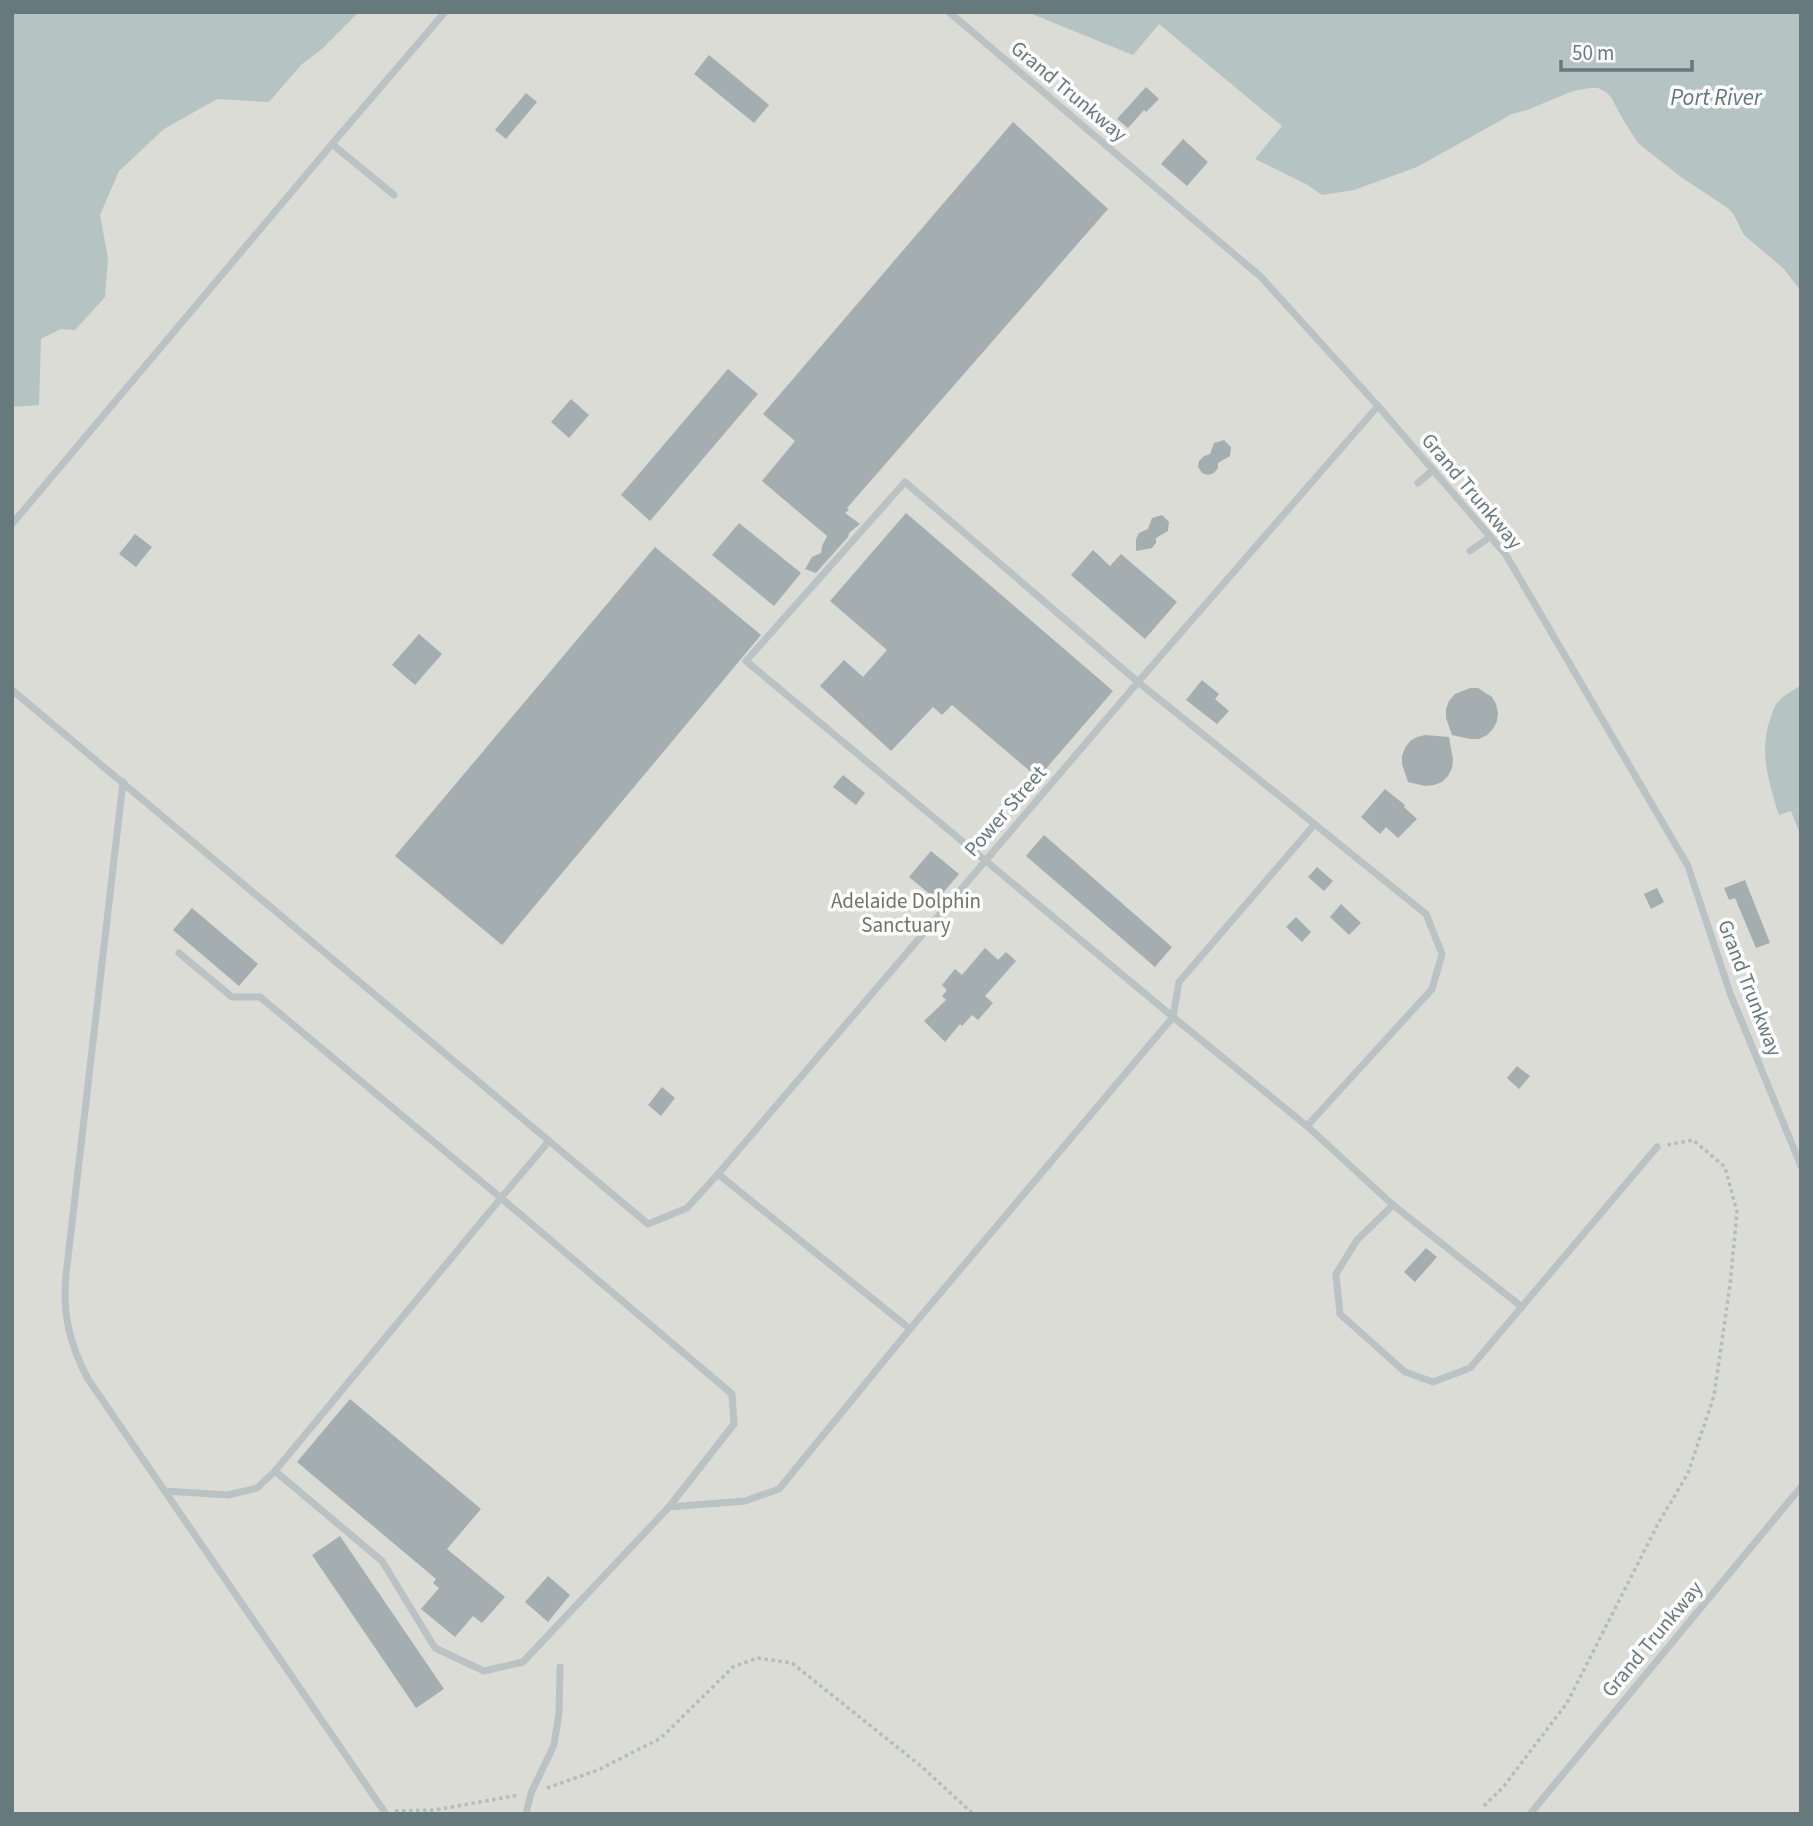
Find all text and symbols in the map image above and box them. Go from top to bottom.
scale bar [1561,28,1692,72]
street label: Grand Trunkway [1004,33,1134,149]
text: 50 m [1572,38,1614,68]
water label: Port River [1670,81,1763,114]
street label: Grand Trunkway [1414,426,1530,556]
street label: Power Street [957,759,1053,863]
park label: Adelaide Dolphin Sanctuary [831,886,981,940]
street label: Grand Trunkway [1710,915,1790,1061]
street label: Grand Trunkway [1594,1574,1710,1704]

